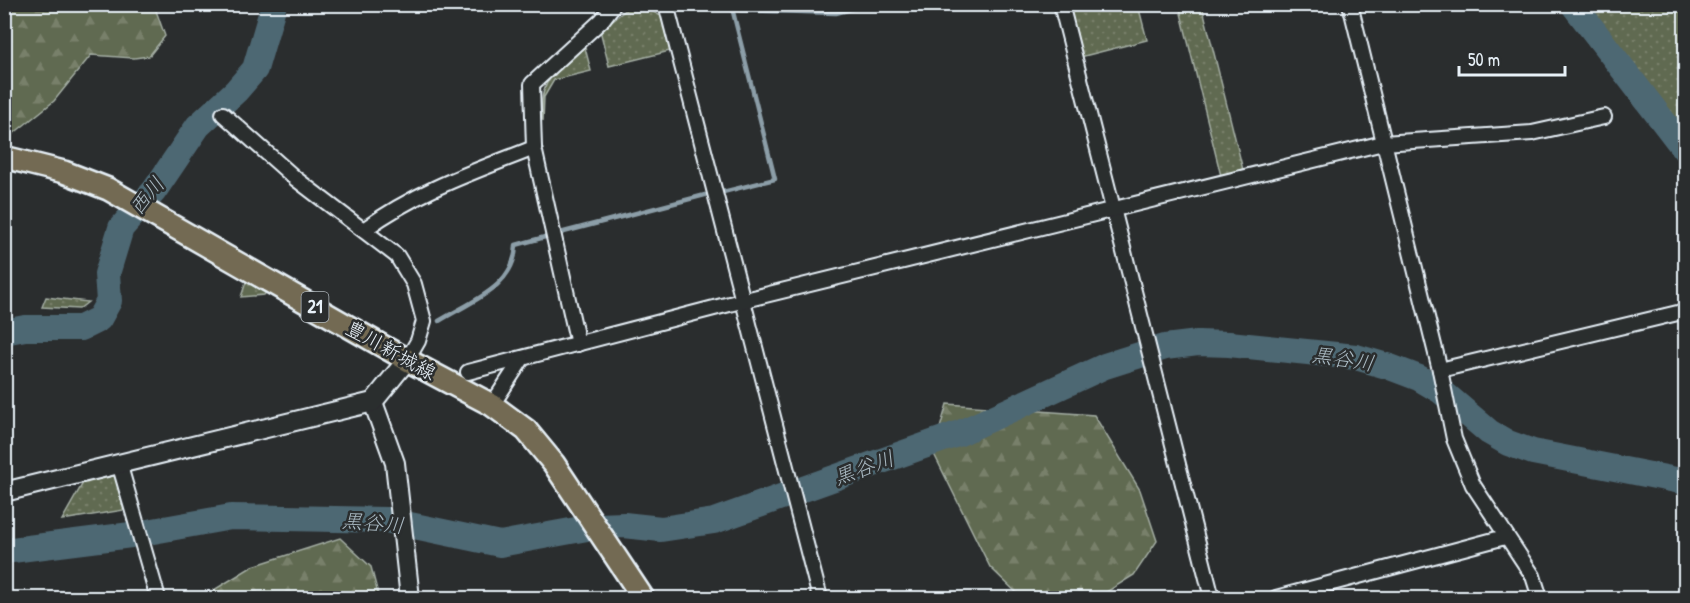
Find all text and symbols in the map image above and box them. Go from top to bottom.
scale bar [1459,39,1566,77]
text: 50 m [1468,47,1500,72]
water label: 西川 [122,170,171,221]
road number: 21 [302,292,328,322]
street label: 豊川新城線 [341,314,442,386]
water label: 黒谷川 [1310,339,1376,378]
water label: 黒谷川 [829,443,898,492]
water label: 黒谷川 [340,505,406,540]

